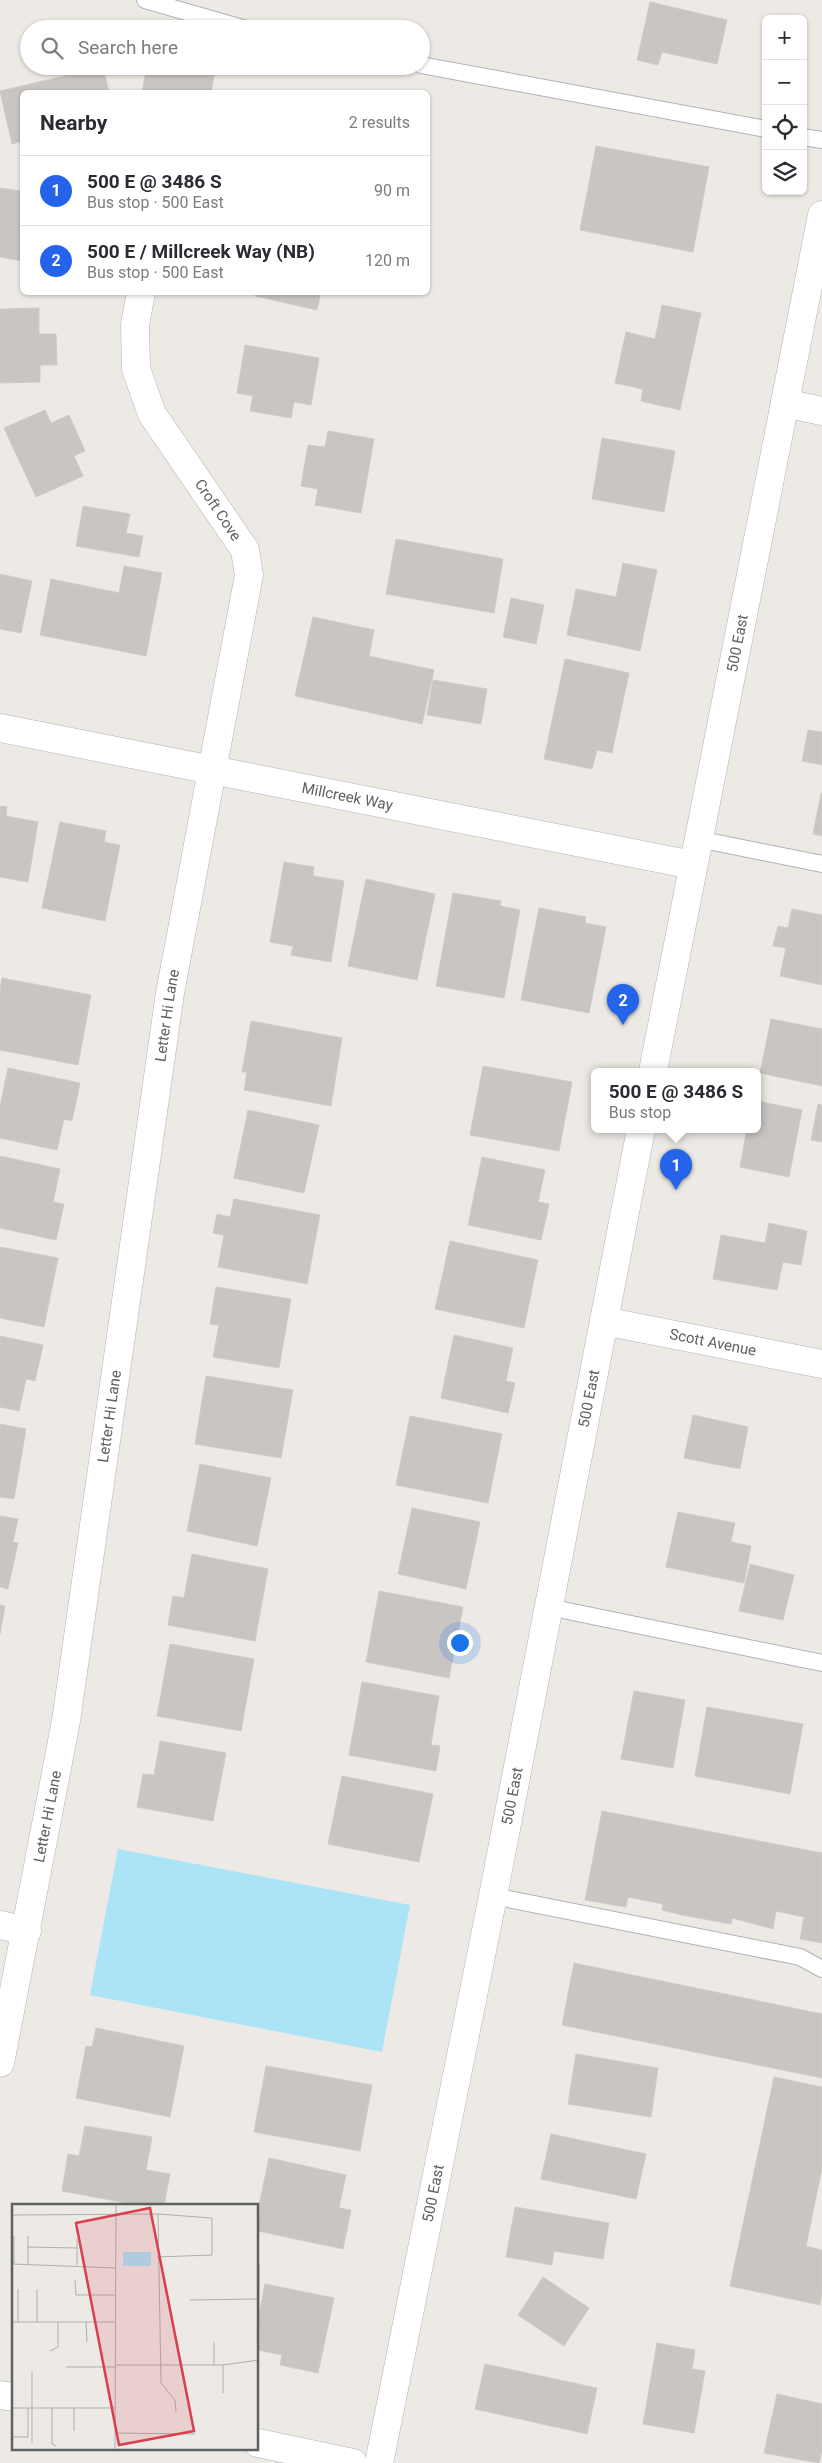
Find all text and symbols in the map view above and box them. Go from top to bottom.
map controls [762,15,807,195]
button: + [762,15,807,60]
search box [20,20,430,75]
icon: search [38,34,66,62]
text: Search here [78,36,178,59]
button: − [762,60,807,105]
button: locate [762,105,807,150]
text: Nearby [40,111,107,135]
text: 2 results [349,113,410,132]
button: layers [762,150,807,195]
text: 500 E @ 3486 S [87,170,222,193]
text: 1 [51,181,61,200]
text: 90 m [374,181,410,200]
text: Bus stop · 500 East [87,193,224,212]
text: 500 E / Millcreek Way (NB) [87,240,315,263]
text: 2 [51,251,61,270]
text: 120 m [365,251,410,270]
text: Bus stop · 500 East [87,263,224,282]
street label: Croft Cove [191,476,245,544]
street label: 500 East [723,613,752,674]
street label: Millcreek Way [300,779,394,814]
street label: Letter Hi Lane [151,968,183,1063]
pin: 2 [607,984,639,1025]
popup [591,1068,761,1133]
text: 500 E @ 3486 S [609,1080,743,1103]
text: Bus stop [609,1103,671,1122]
pin: 1 [660,1149,692,1190]
street label: Scott Avenue [668,1325,758,1360]
street label: 500 East [575,1368,603,1429]
street label: Letter Hi Lane [94,1369,125,1464]
your location [447,1630,473,1656]
street label: 500 East [498,1766,527,1827]
street label: Letter Hi Lane [30,1769,65,1864]
street label: 500 East [419,2163,448,2224]
inset map [12,2204,259,2450]

